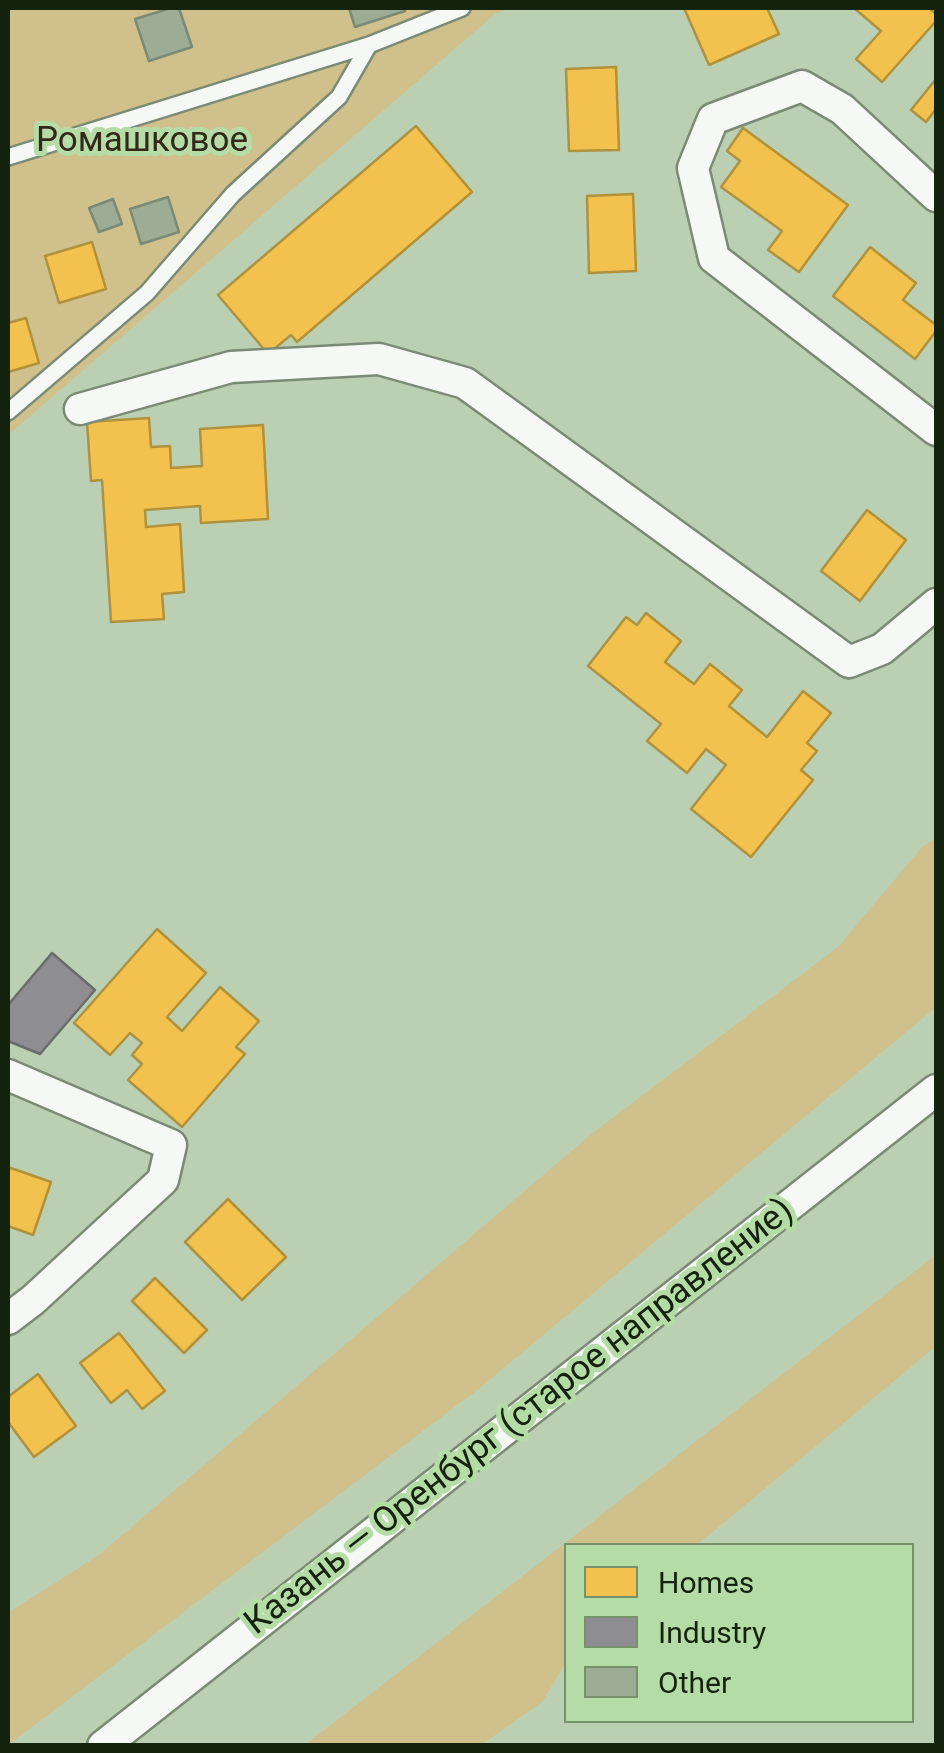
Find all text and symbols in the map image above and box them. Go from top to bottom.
park label: Ромашковое [36,121,248,163]
street label: Казань — Оренбург (старое направление) [237,1191,803,1645]
legend [564,1543,914,1723]
text: Homes [658,1565,754,1600]
text: Industry [658,1615,766,1650]
text: Other [658,1665,731,1700]

